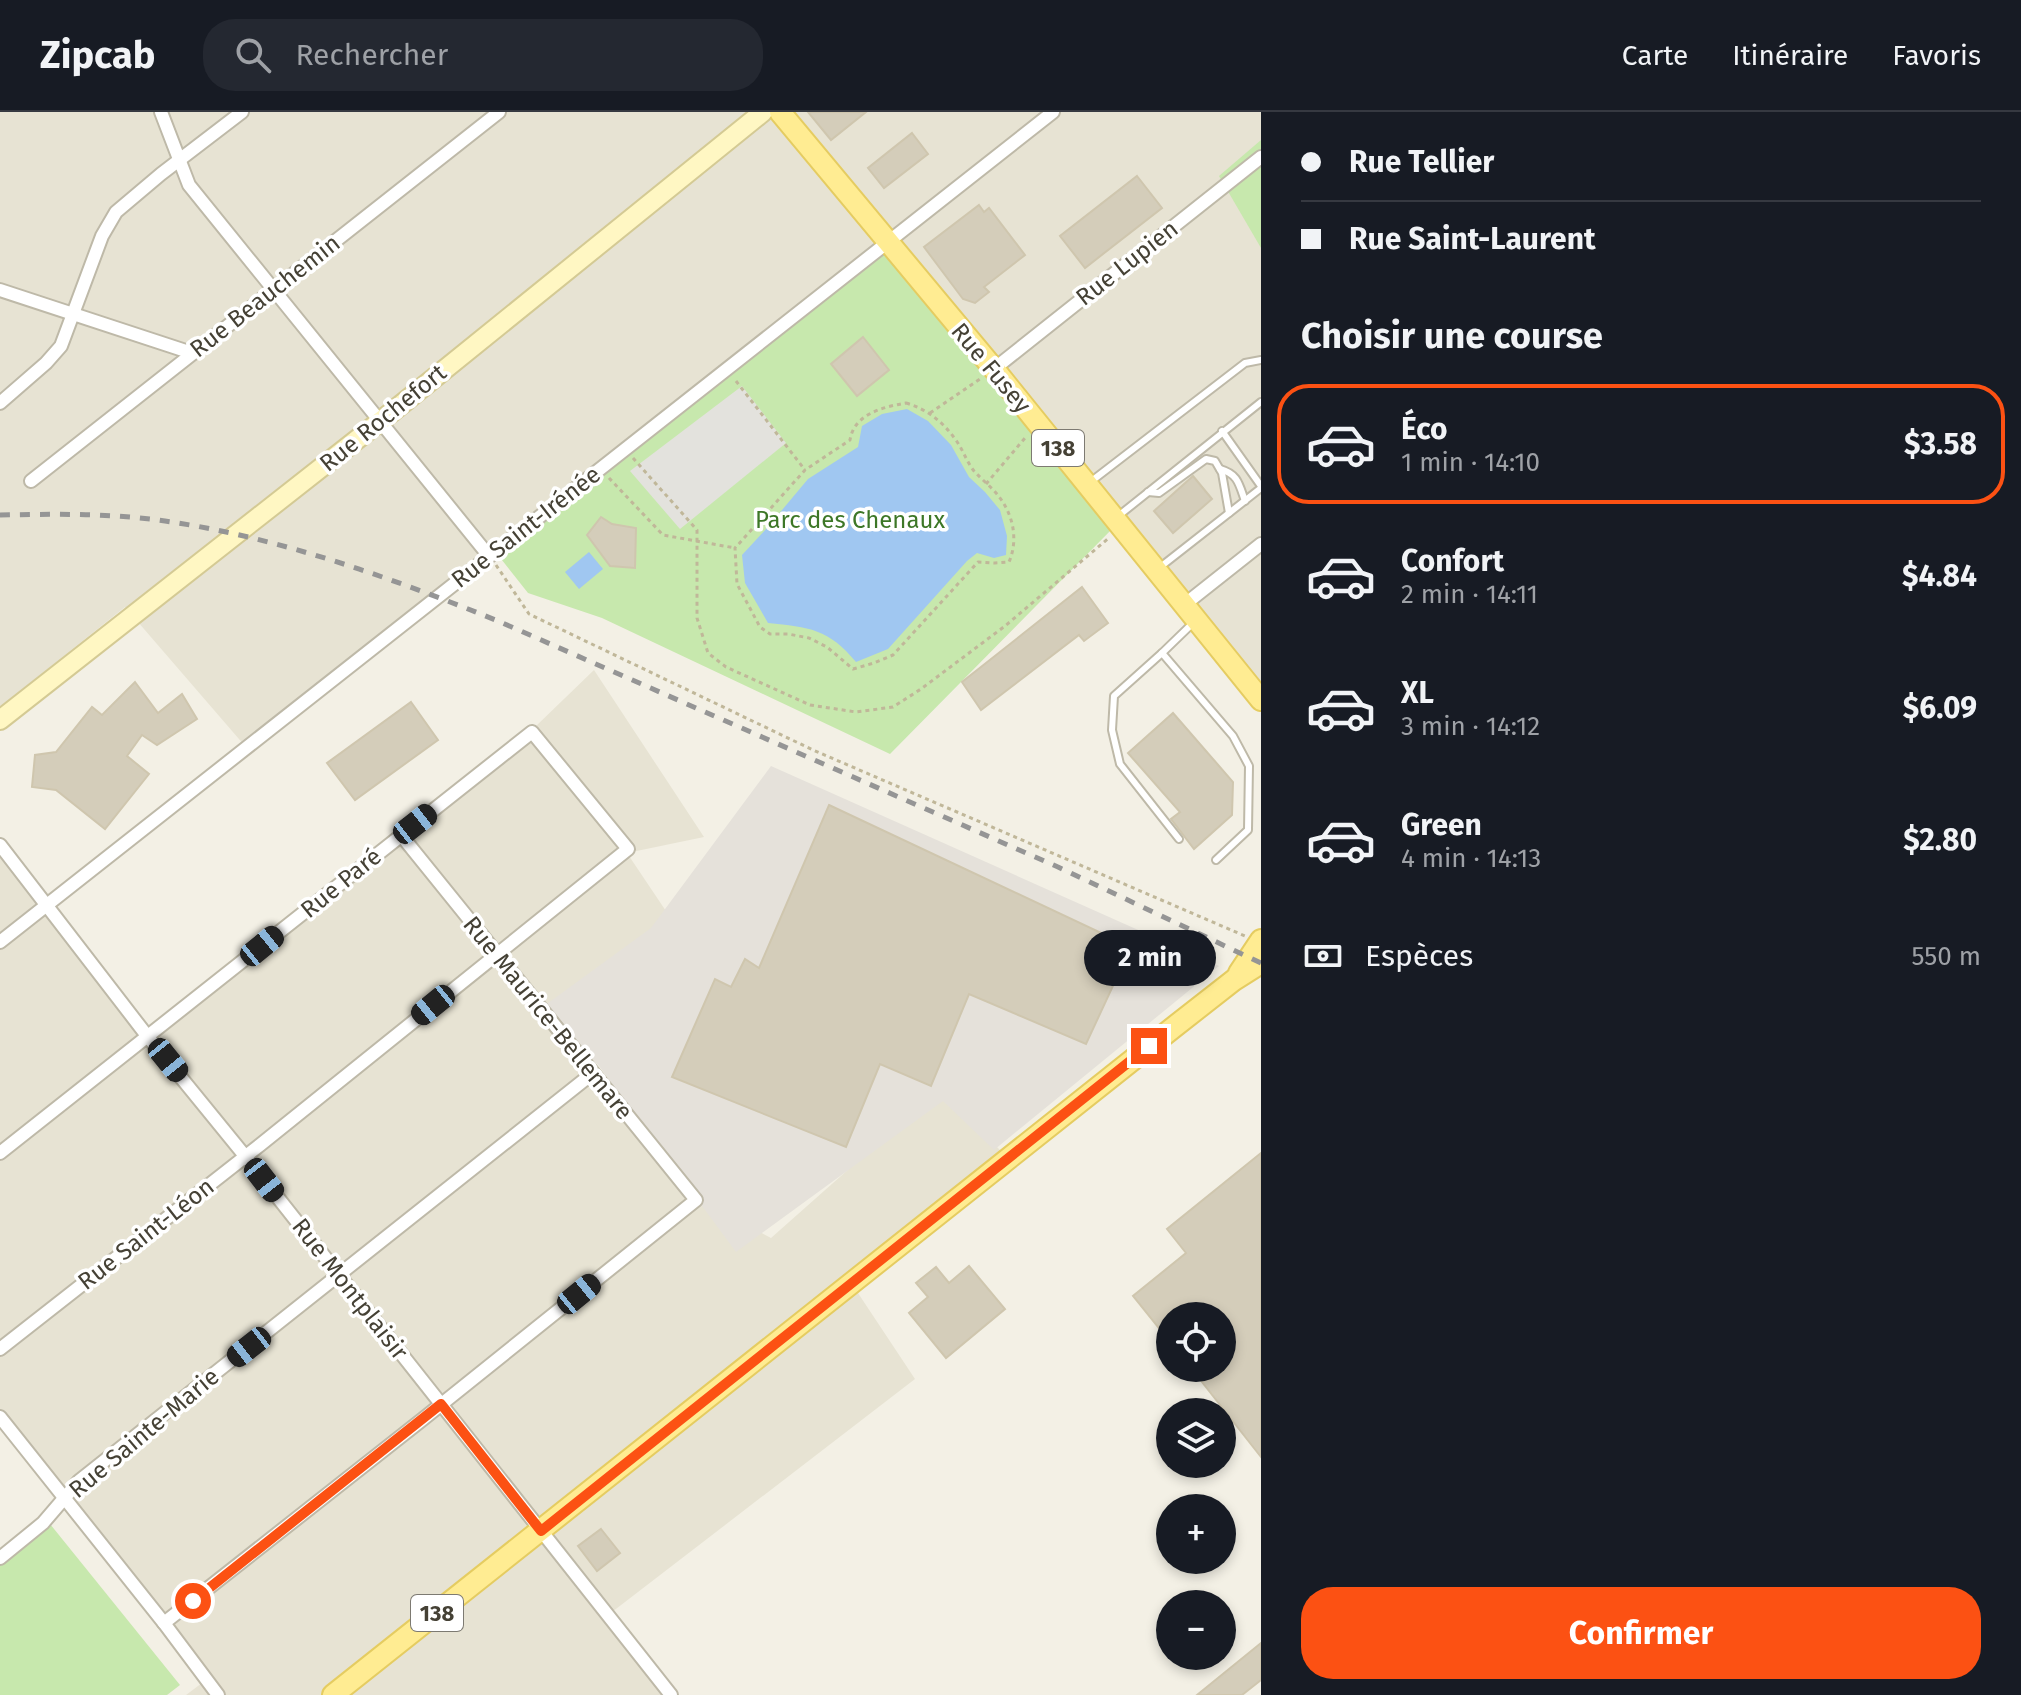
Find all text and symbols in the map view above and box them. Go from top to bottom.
search box [203,19,763,91]
text: Zipcab [40,32,155,78]
icon: search [231,33,275,77]
text: Rechercher [295,37,448,73]
text: Carte [1622,39,1688,72]
text: Itinéraire [1732,39,1848,72]
text: Favoris [1892,39,1981,72]
text: Rue Tellier [1349,144,1494,180]
street label: Rue Lupien [1070,215,1184,311]
text: Rue Saint-Laurent [1349,221,1596,257]
street label: Rue Beauchemin [185,229,345,363]
text: Choisir une course [1301,314,1603,358]
street label: Rue Fusey [945,317,1037,419]
street label: Rue Rochefort [314,358,452,477]
icon: car [1305,408,1377,480]
text: Éco [1401,411,1447,447]
text: $3.58 [1904,426,1977,462]
road number: 138 [1032,430,1084,466]
text: 1 min · 14:10 [1401,447,1540,478]
street label: Rue Saint-Irénée [446,460,606,594]
park label: Parc des Chenaux [755,506,945,534]
icon: car [1305,540,1377,612]
text: Confort [1401,543,1504,579]
text: $4.84 [1902,558,1977,594]
text: 2 min · 14:11 [1401,579,1538,610]
icon: car [1305,672,1377,744]
text: XL [1401,675,1434,711]
text: $6.09 [1903,690,1977,726]
text: 3 min · 14:12 [1401,711,1540,742]
car [389,800,441,848]
icon: car [1305,804,1377,876]
text: Green [1401,807,1482,843]
text: $2.80 [1903,822,1977,858]
street label: Rue Paré [295,842,387,924]
text: 4 min · 14:13 [1401,843,1541,874]
street label: Rue Maurice-Bellemare [457,911,639,1125]
car [236,922,288,970]
callout: 2 min [1083,930,1215,986]
icon: cash [1301,934,1345,978]
text: Espèces [1365,938,1473,974]
text: 550 m [1911,941,1981,972]
text: 2 min [1118,942,1182,973]
car [407,981,459,1029]
route end [1131,1028,1167,1064]
car [144,1034,192,1086]
car [240,1154,288,1206]
street label: Rue Saint-Léon [72,1172,220,1296]
street label: Rue Montplaisir [286,1213,414,1366]
car [553,1270,605,1318]
map controls [1156,1302,1236,1670]
button: locate [1156,1302,1236,1382]
car [223,1323,275,1371]
street label: Rue Sainte-Marie [63,1362,225,1504]
button: layers [1156,1398,1236,1478]
button: + [1156,1494,1236,1574]
route start [175,1583,211,1619]
button: Confirmer [1301,1587,1981,1679]
button: − [1156,1590,1236,1670]
road number: 138 [411,1595,463,1631]

